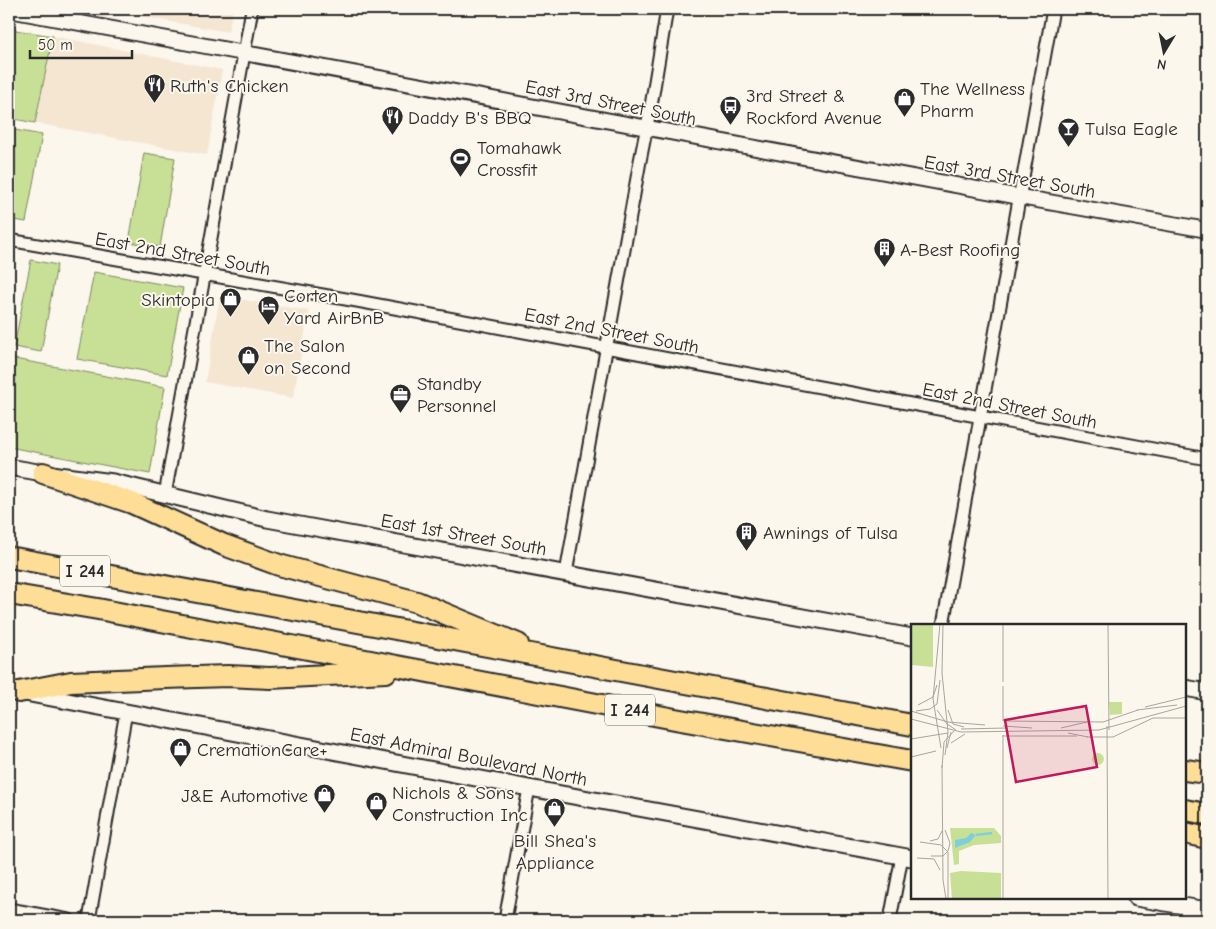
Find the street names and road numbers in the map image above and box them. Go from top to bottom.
street label: East 3rd Street South [523,76,698,130]
street label: East 3rd Street South [922,151,1097,203]
street label: East 2nd Street South [93,228,272,280]
street label: East 2nd Street South [523,303,701,359]
street label: East 2nd Street South [921,378,1099,434]
street label: East 1st Street South [379,510,548,560]
road number: I 244 [60,556,110,586]
road number: I 244 [605,694,655,726]
street label: East Admiral Boulevard North [348,723,589,791]

